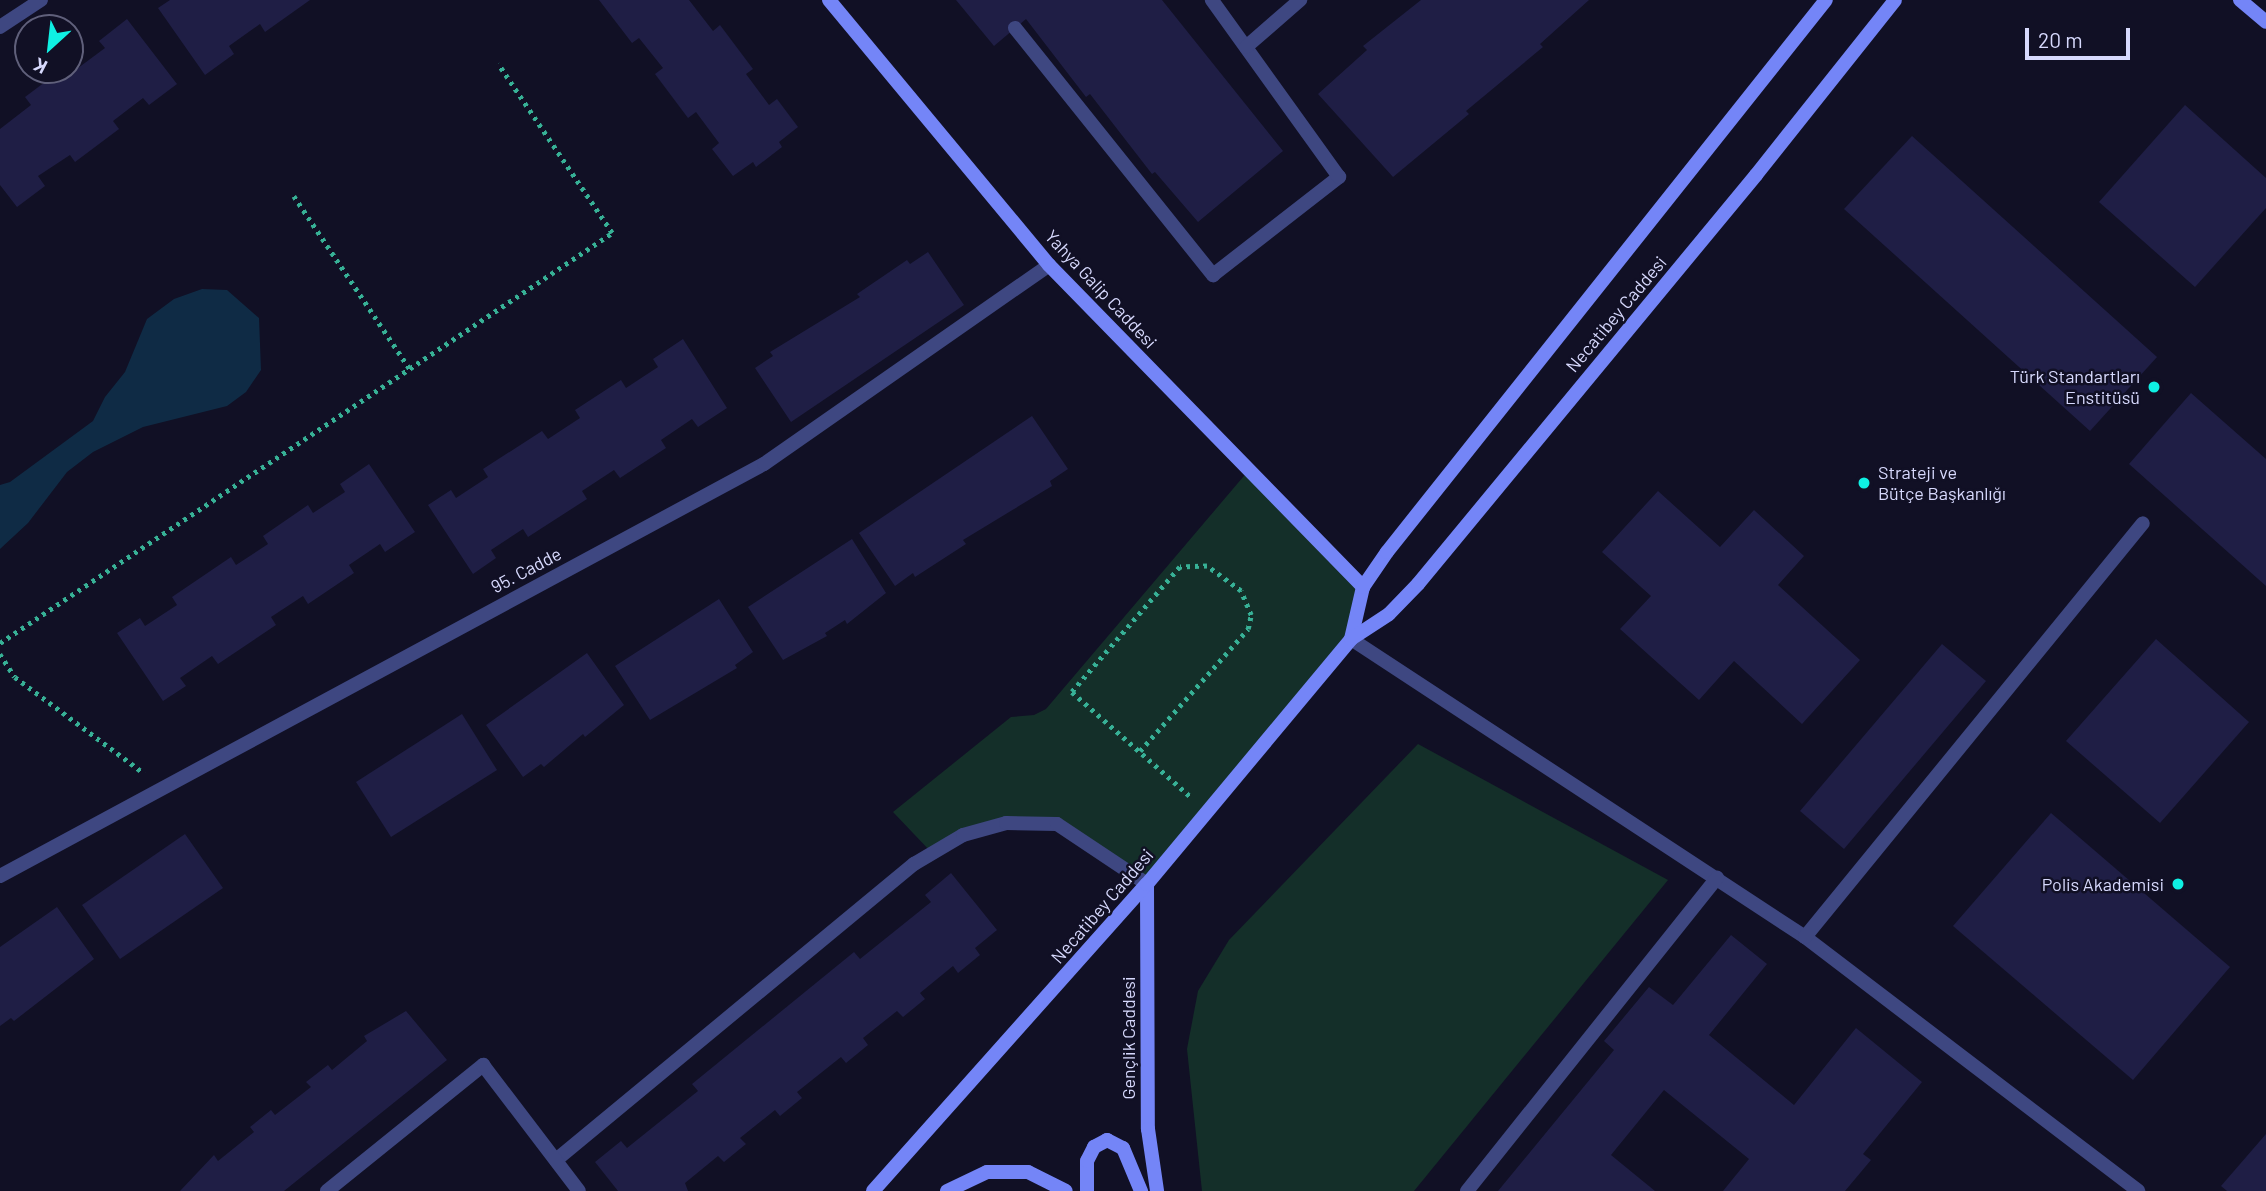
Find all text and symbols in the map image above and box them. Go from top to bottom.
north arrow [14,14,84,84]
scale bar [2028,14,2133,58]
text: 20 m [2038,27,2083,52]
text: K [30,53,51,79]
street label: Yahya Galip Caddesi [1041,225,1161,353]
street label: Necatibey Caddesi [1561,252,1671,376]
place label: Türk Standartları Enstitüsü [2010,366,2140,408]
marker: Türk Standartları Enstitüsü [2146,379,2162,395]
place label: Strateji ve Bütçe Başkanlığı [1878,462,2006,504]
marker: Strateji ve Bütçe Başkanlığı [1856,475,1872,491]
street label: 95. Cadde [487,543,565,597]
street label: Necatibey Caddesi [1046,844,1158,968]
place label: Polis Akademisi [2042,873,2164,895]
marker: Polis Akademisi [2170,876,2186,892]
street label: Gençlik Caddesi [1117,976,1139,1100]

